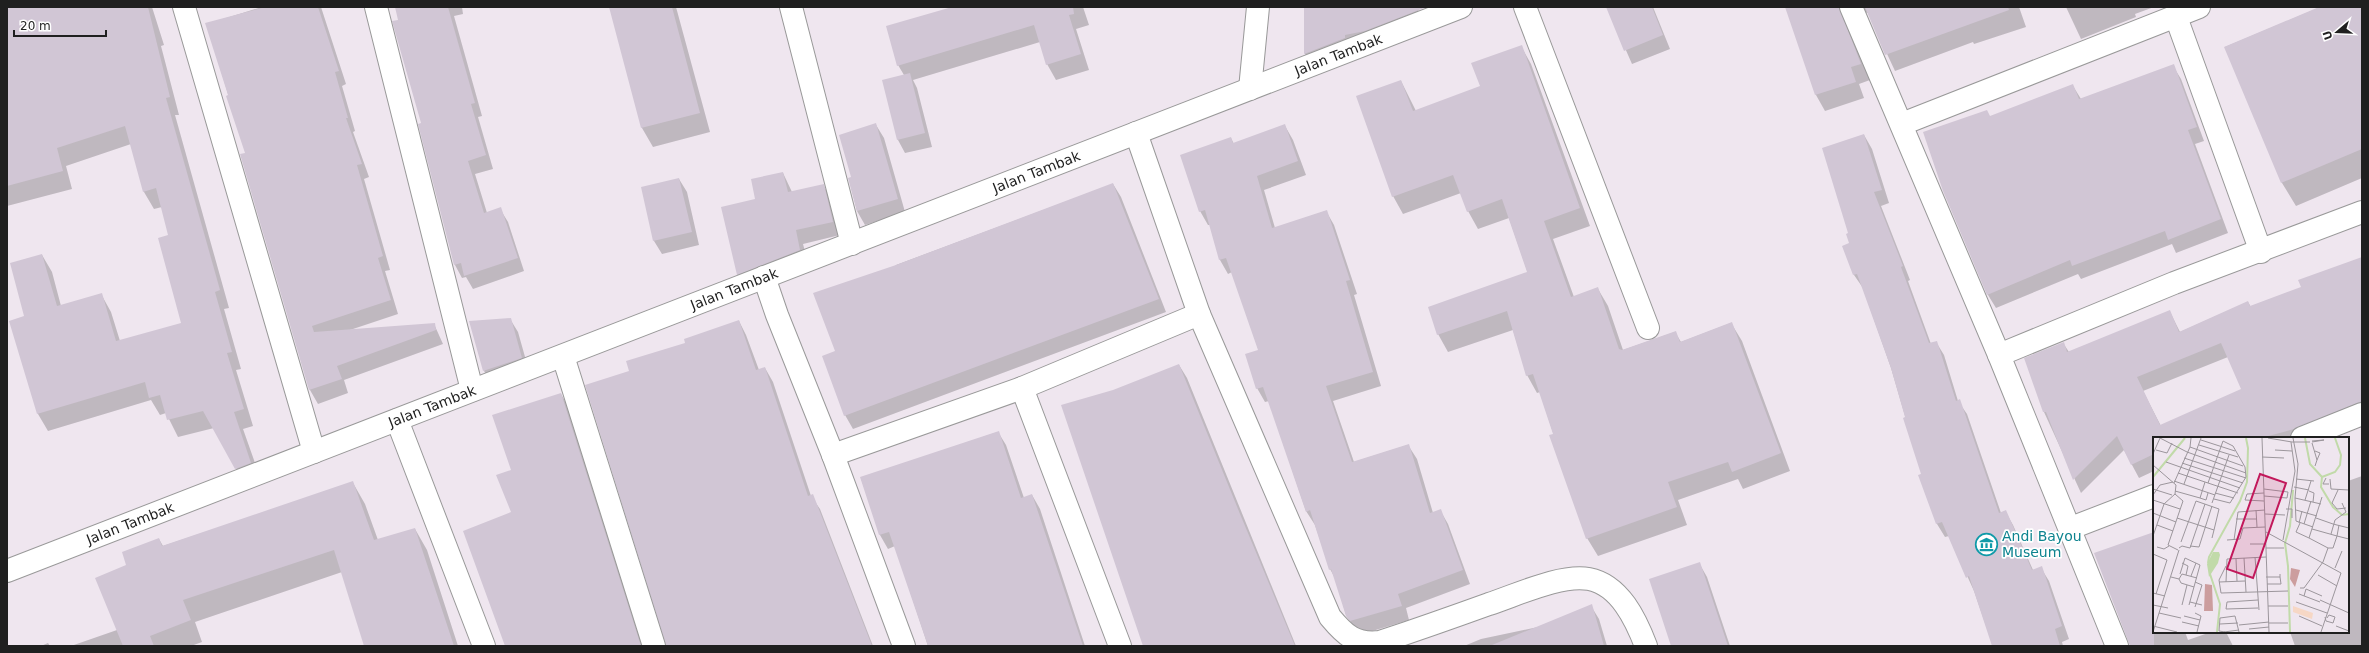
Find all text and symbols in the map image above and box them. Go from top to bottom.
scale bar [14,12,106,38]
north arrow [2317,12,2357,52]
text: 20 m [20,19,51,33]
text: U [2320,29,2336,41]
street label: Jalan Tambak [1291,30,1385,79]
street label: Jalan Tambak [989,147,1083,196]
street label: Jalan Tambak [687,264,781,313]
street label: Jalan Tambak [385,382,479,431]
inset map [2153,437,2349,633]
street label: Jalan Tambak [83,499,177,548]
place label: Andi Bayou Museum [2002,528,2082,560]
museum icon: Andi Bayou Museum [1973,531,1999,557]

